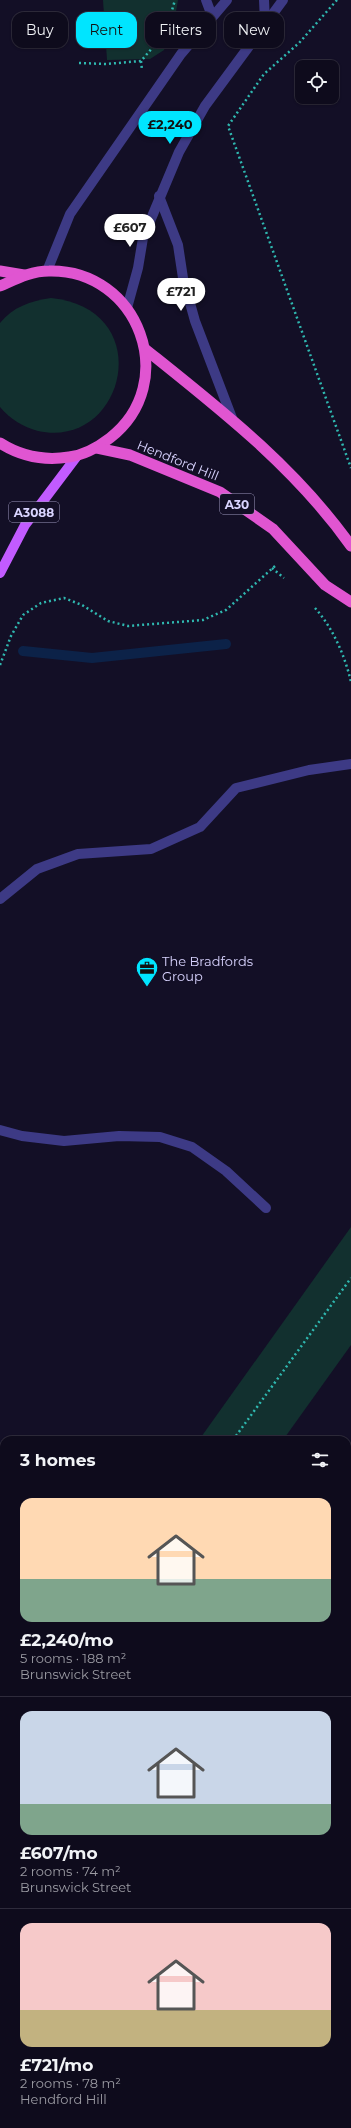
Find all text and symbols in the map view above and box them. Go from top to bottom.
chip: Buy [12,12,68,48]
chip: Rent [76,12,137,48]
chip: Filters [145,12,216,48]
chip: New [224,12,284,48]
map controls [295,60,339,104]
button: locate [295,60,339,104]
pin: £2,240 [137,111,203,145]
text: £2,240 [147,116,193,132]
pin: £607 [106,214,154,248]
text: £607 [113,219,147,235]
pin: £721 [157,278,205,312]
text: £721 [166,283,196,299]
street label: Hendford Hill [135,436,221,484]
road number: A30 [220,494,254,514]
road number: A3088 [9,502,59,522]
place label: The Bradfords Group [162,953,253,984]
office icon: The Bradfords Group [134,955,160,988]
icon: filters [309,1449,331,1471]
text: 3 homes [20,1450,95,1470]
icon: home [140,1524,212,1596]
text: £2,240/mo [20,1630,113,1650]
text: 5 rooms · 188 m² [20,1650,126,1666]
text: Brunswick Street [20,1666,131,1682]
icon: home [140,1737,212,1809]
text: £607/mo [20,1843,98,1863]
text: 2 rooms · 74 m² [20,1863,121,1879]
text: Brunswick Street [20,1879,131,1895]
icon: home [140,1949,212,2021]
text: £721/mo [20,2055,93,2075]
text: 2 rooms · 78 m² [20,2075,121,2091]
text: Hendford Hill [20,2091,107,2107]

